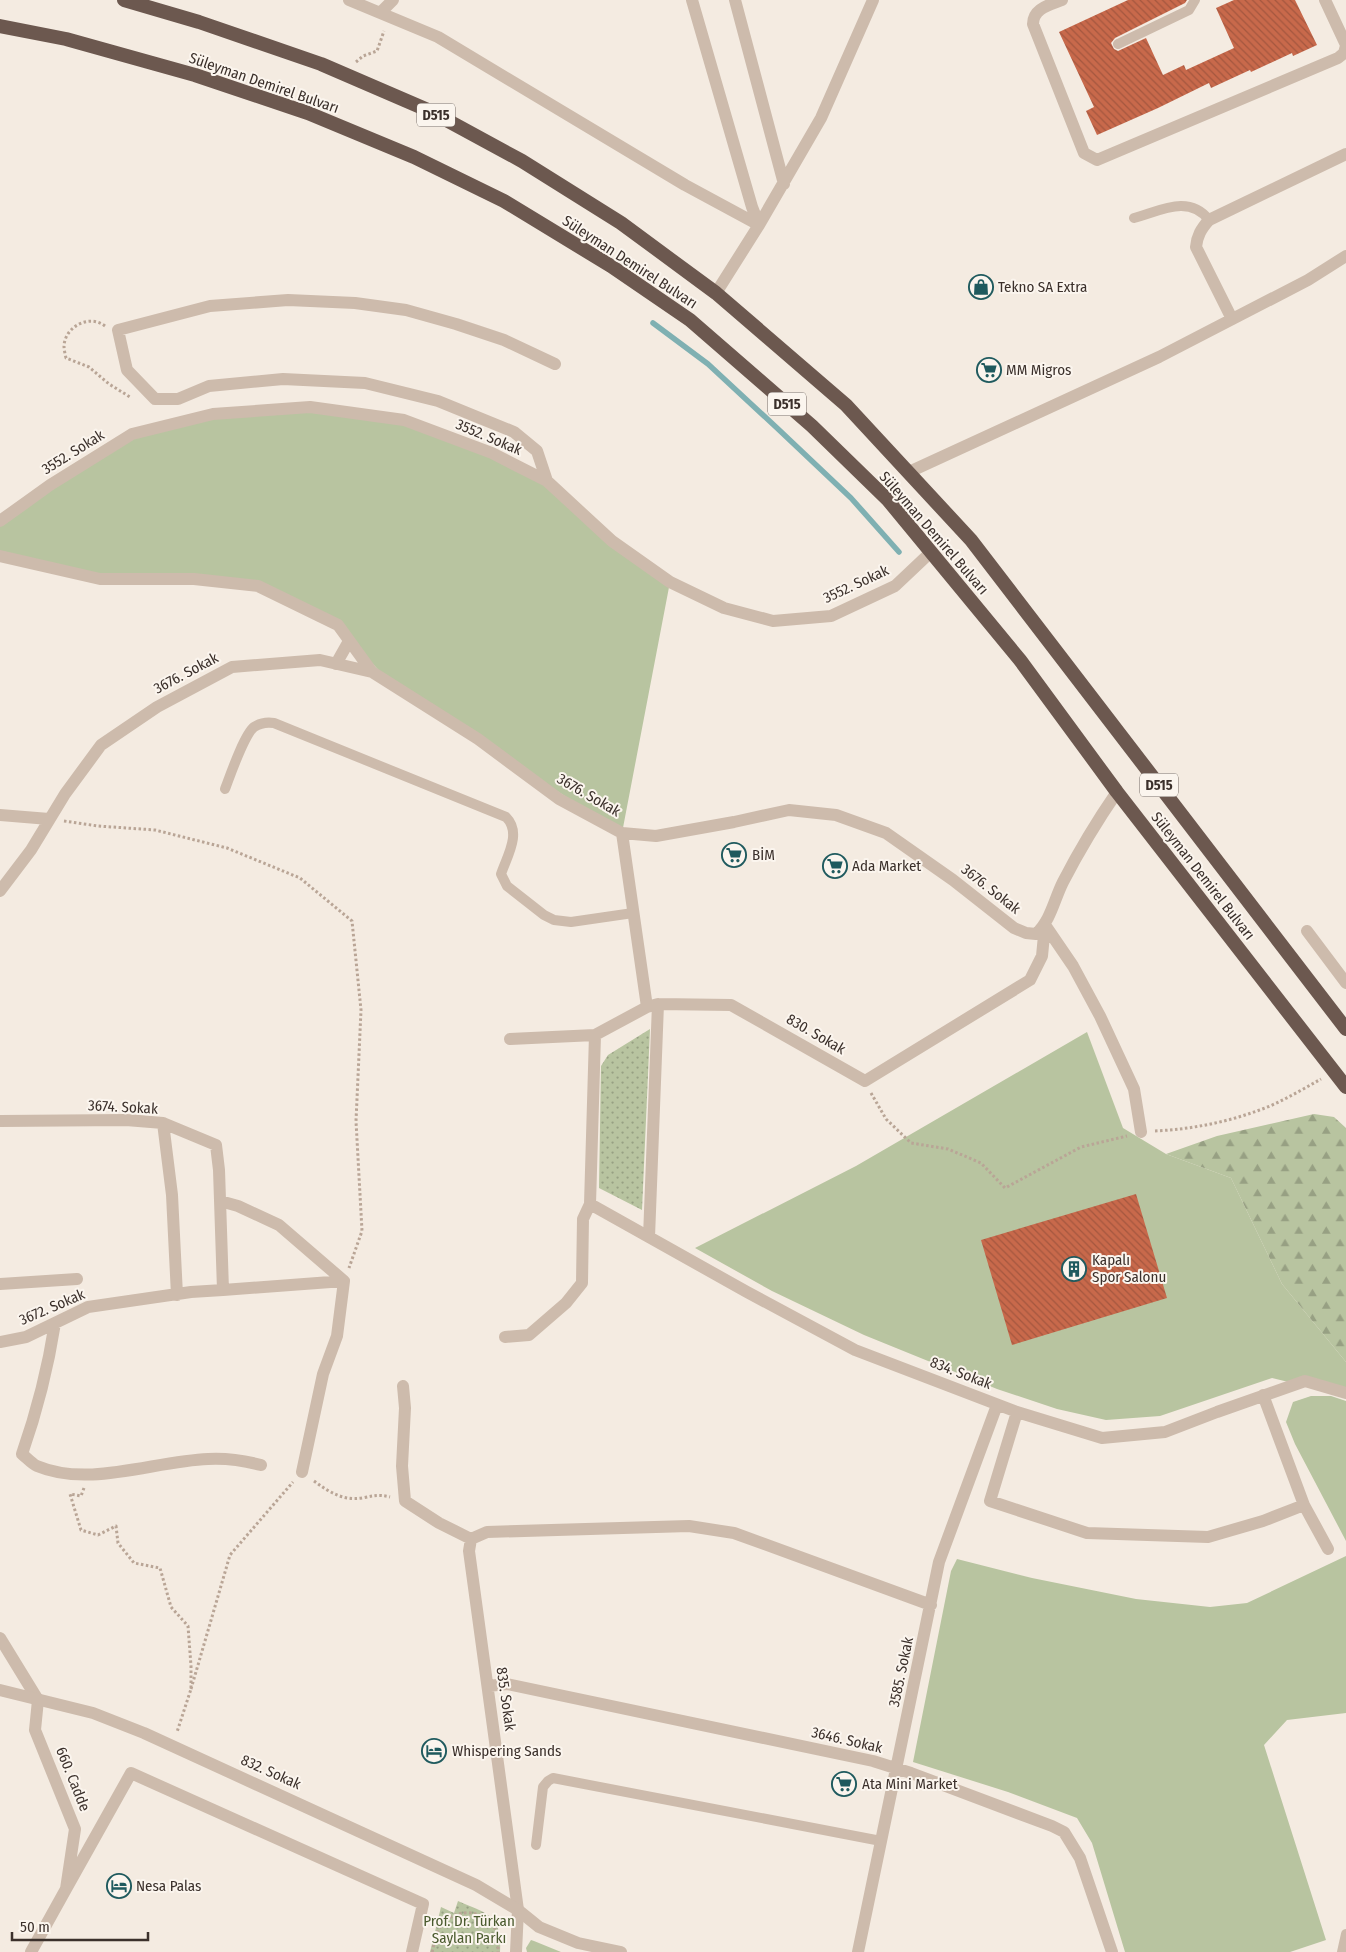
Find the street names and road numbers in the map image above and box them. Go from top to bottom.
street label: Süleyman Demirel Bulvarı [187,49,341,117]
road number: D515 [417,104,455,126]
street label: Süleyman Demirel Bulvarı [559,212,701,312]
road number: D515 [768,392,806,416]
street label: 3552. Sokak [453,415,525,459]
street label: 3552. Sokak [39,426,107,478]
street label: Süleyman Demirel Bulvarı [876,468,992,598]
street label: 3552. Sokak [820,561,892,607]
street label: 3676. Sokak [151,649,221,697]
street label: 3676. Sokak [554,770,624,820]
road number: D515 [1140,774,1178,796]
street label: Süleyman Demirel Bulvarı [1147,808,1259,944]
street label: 3676. Sokak [958,860,1024,918]
street label: 830. Sokak [783,1010,849,1058]
street label: 3674. Sokak [88,1096,158,1118]
street label: 3672. Sokak [16,1285,88,1329]
street label: 834. Sokak [928,1353,994,1393]
street label: 3585. Sokak [885,1635,917,1709]
street label: 835. Sokak [493,1666,519,1732]
street label: 3646. Sokak [810,1723,884,1757]
street label: 660. Cadde [52,1744,94,1814]
street label: 832. Sokak [238,1751,304,1793]

